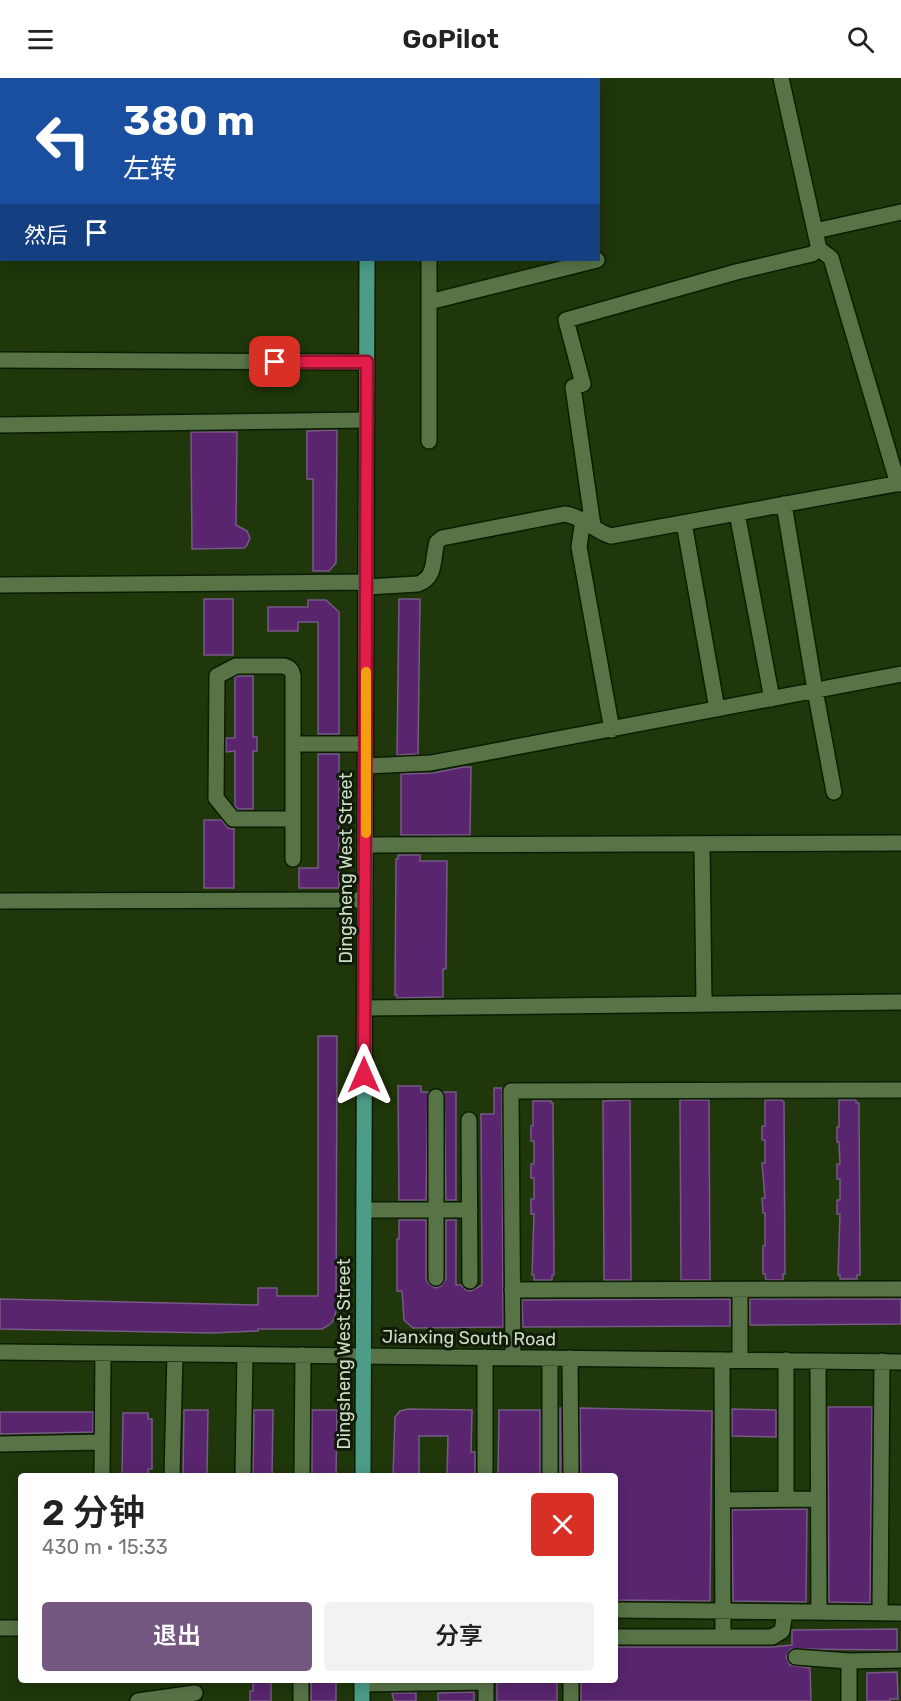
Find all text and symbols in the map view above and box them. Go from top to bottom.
icon: menu [24,23,57,56]
text: GoPilot [402,23,499,55]
icon: search [844,23,877,56]
text: 380 m [123,96,255,146]
icon: left [24,102,102,180]
text: 左转 [123,153,177,185]
icon: arrive [80,216,113,249]
text: 然后 [24,222,68,249]
pin [249,336,300,387]
icon: arrive [258,345,291,378]
street label: Dingsheng West Street [335,772,357,964]
position arrow [332,1043,396,1107]
street label: Dingsheng West Street [333,1258,355,1450]
street label: Jianxing South Road [382,1325,556,1351]
text: 2 分钟 [42,1491,145,1534]
button: close [531,1493,594,1556]
text: 430 m · 15:33 [42,1535,168,1559]
button: 退出 [42,1602,312,1671]
button: 分享 [324,1602,594,1671]

